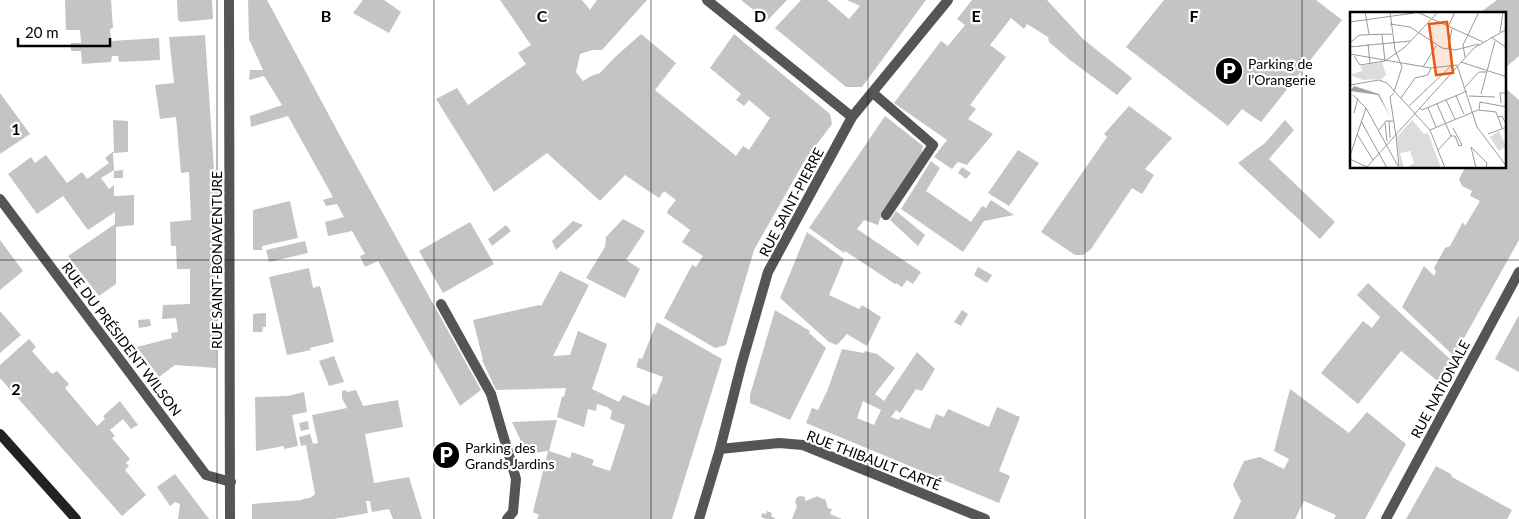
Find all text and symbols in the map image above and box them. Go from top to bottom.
text: B [321,6,331,25]
text: C [537,6,548,25]
text: D [754,6,766,25]
text: E [971,6,981,25]
text: F [1189,6,1199,25]
inset map [1350,12,1506,169]
scale bar [18,15,110,47]
text: 20 m [25,23,59,41]
place label: Parking de l’Orangerie [1248,55,1316,88]
parking icon: Parking de l’Orangerie [1214,56,1244,86]
text: 1 [11,119,21,138]
street label: RUE SAINT-PIERRE [755,145,827,259]
street label: RUE SAINT-BONAVENTURE [208,171,225,349]
street label: RUE DU PRÉSIDENT WILSON [59,259,185,419]
street label: RUE NATIONALE [1407,337,1473,441]
text: 2 [11,379,21,398]
street label: RUE THIBAULT CARTÉ [804,427,944,493]
place label: Parking des Grands Jardins [465,439,554,472]
parking icon: Parking des Grands Jardins [431,440,461,470]

